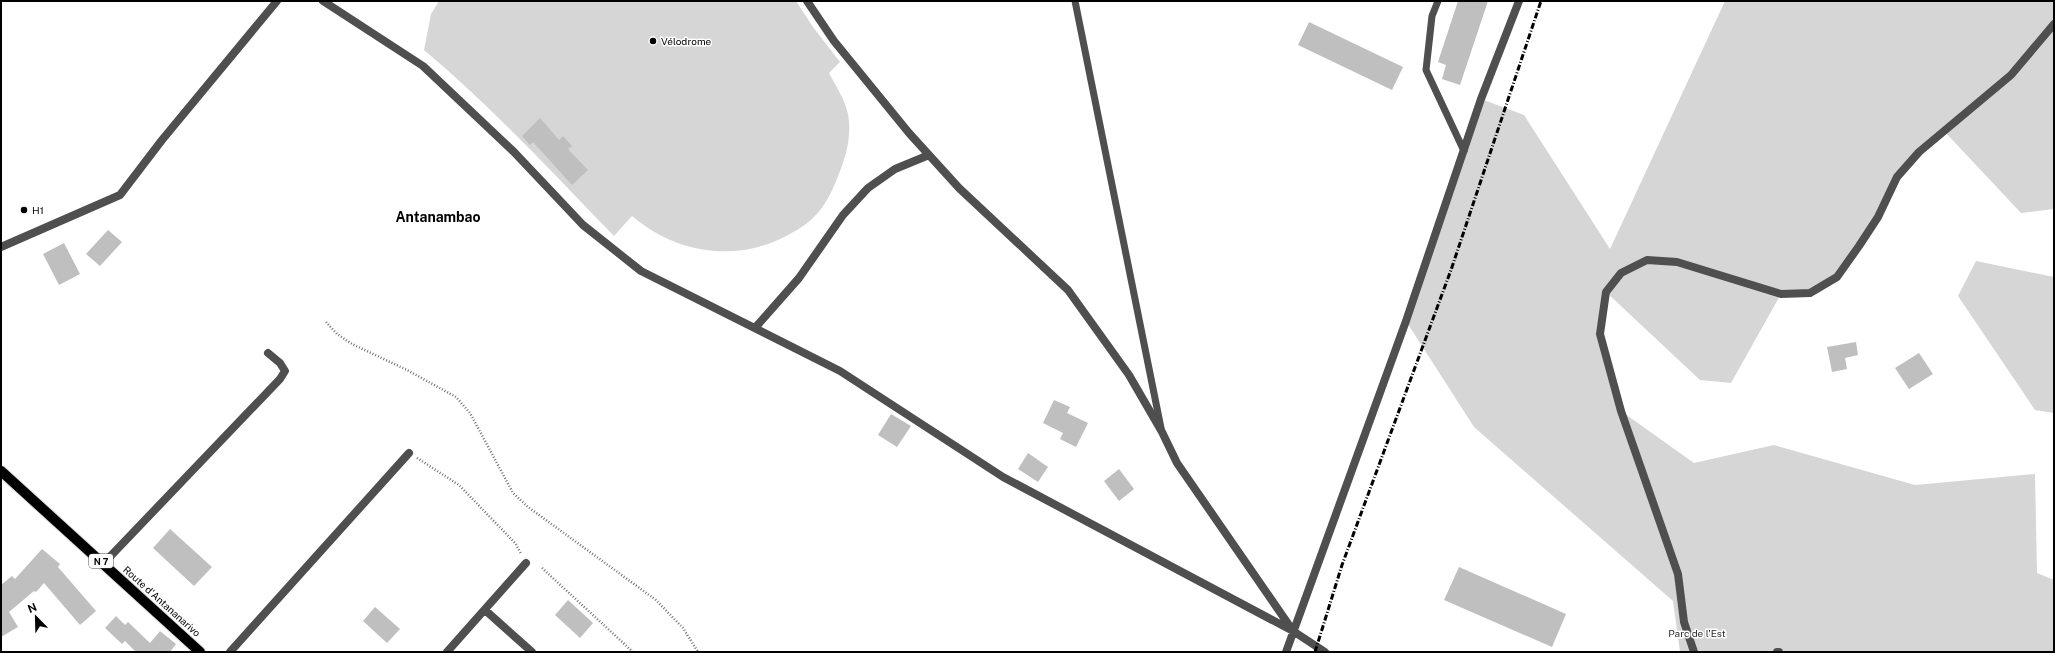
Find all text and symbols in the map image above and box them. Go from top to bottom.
place label: Vélodrome [661,35,712,47]
marker: Vélodrome [648,36,658,46]
place label: H1 [32,204,44,216]
marker: H1 [19,205,29,215]
district label: Antanambao [395,209,481,225]
road number: N 7 [89,554,113,568]
street label: Route d'Antananarivo [121,563,203,639]
north arrow [16,597,56,637]
text: N [26,601,38,615]
park label: Parc de l'Est [1668,627,1726,639]

